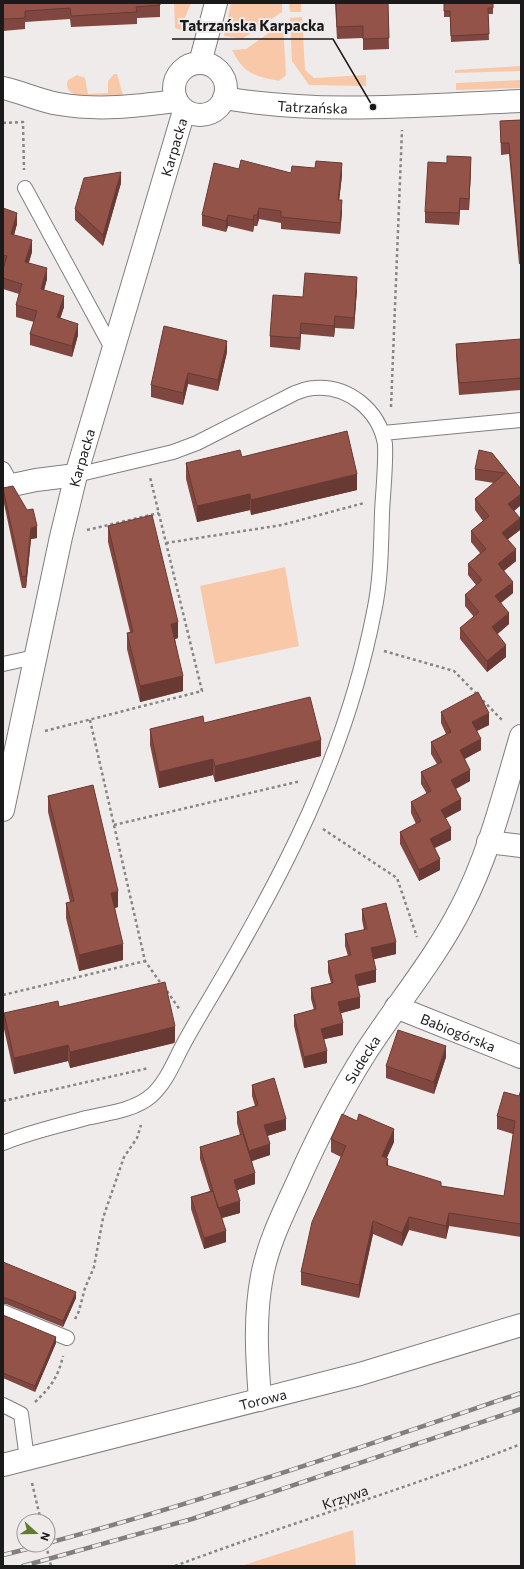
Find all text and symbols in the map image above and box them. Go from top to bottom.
callout: Tatrzańska Karpacka [172,12,333,39]
text: Tatrzańska Karpacka [180,16,325,34]
street label: Tatrzańska [277,96,348,116]
street label: Karpacka [157,116,190,178]
street label: Karpacka [65,427,98,488]
street label: Babiogórska [418,1009,498,1054]
street label: Sudecka [341,1032,383,1086]
street label: Torowa [237,1385,288,1413]
street label: Krzywa [320,1481,370,1513]
north arrow [16,1513,56,1553]
text: N [38,1531,53,1543]

